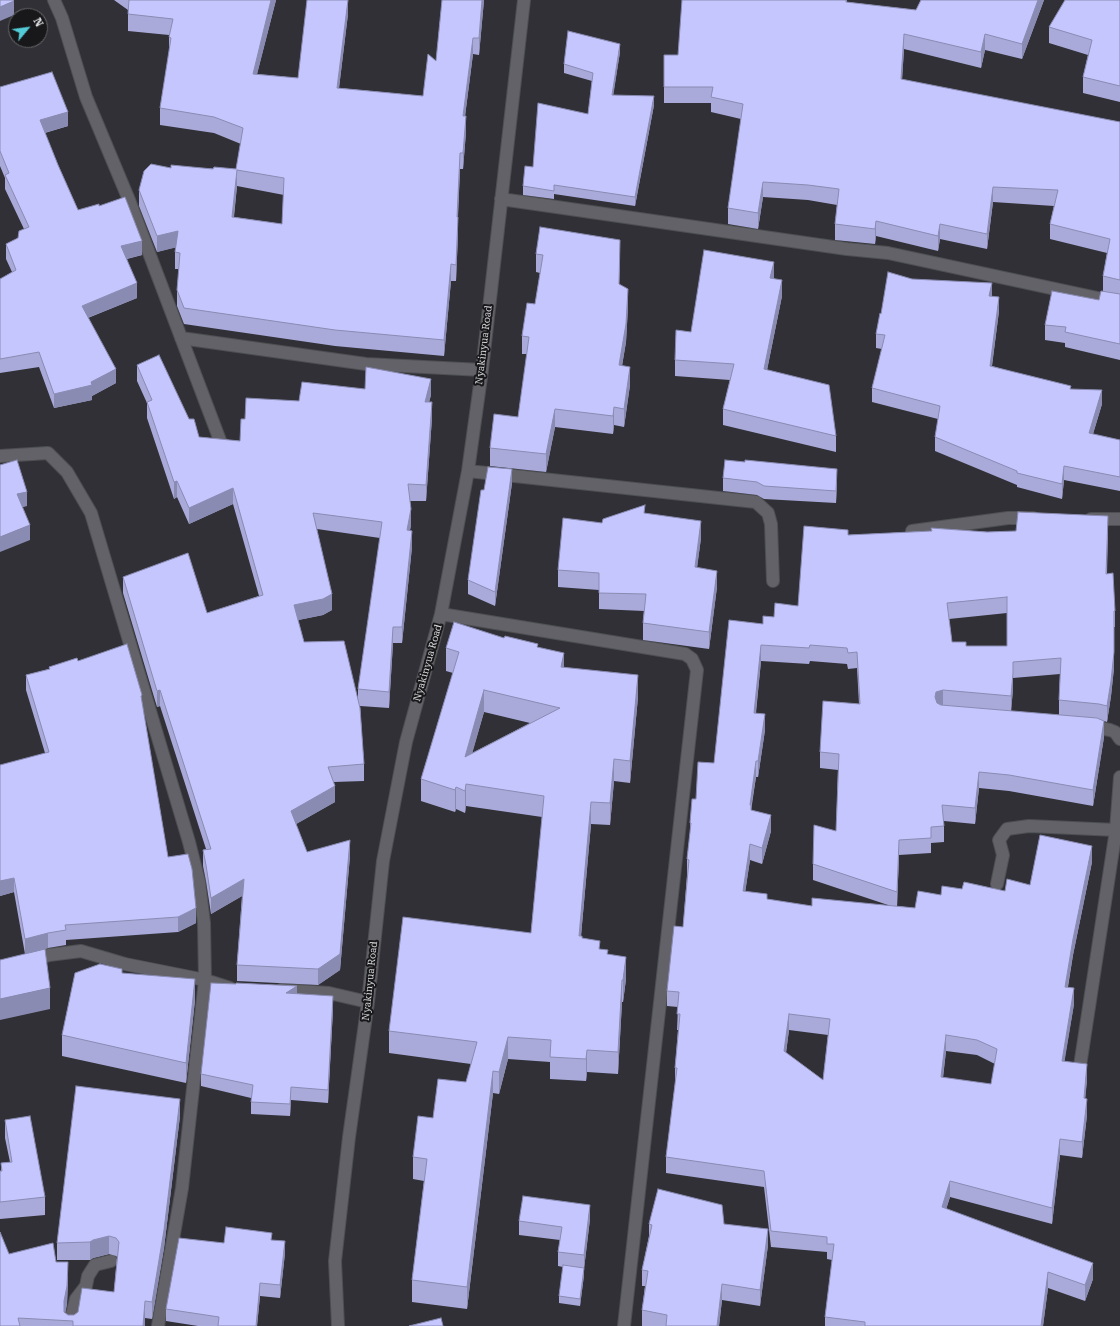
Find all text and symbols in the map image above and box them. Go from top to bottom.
north arrow [8,8,48,48]
text: N [30,16,46,29]
street label: Nyakinyua Road [473,305,495,385]
street label: Nyakinyua Road [411,623,445,703]
street label: Nyakinyua Road [360,941,380,1021]

